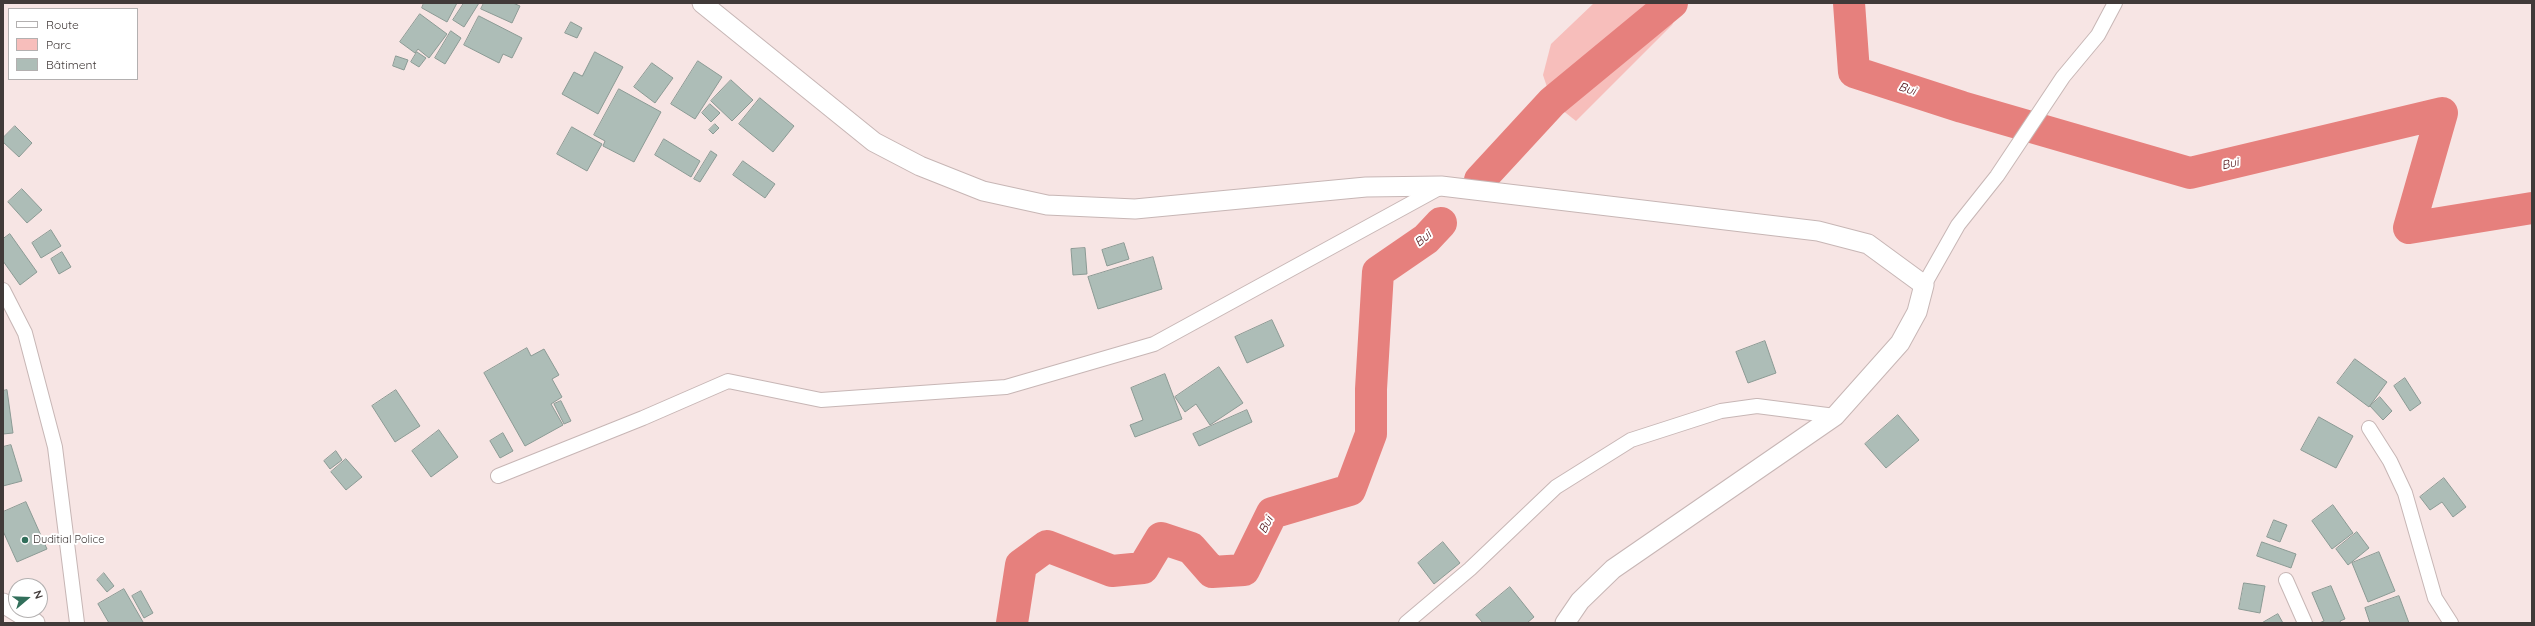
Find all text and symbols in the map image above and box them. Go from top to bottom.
legend [8,8,138,80]
text: Route [46,17,79,32]
text: Parc [46,37,71,52]
text: Bâtiment [46,57,96,72]
water label: Bui [1897,79,1917,99]
water label: Bui [2220,155,2240,173]
water label: Bui [1412,228,1434,250]
water label: Bui [1256,514,1276,536]
place label: Duditial Police [33,533,104,547]
marker: Duditial Police [20,535,30,545]
north arrow [8,578,48,618]
text: N [30,588,46,601]

